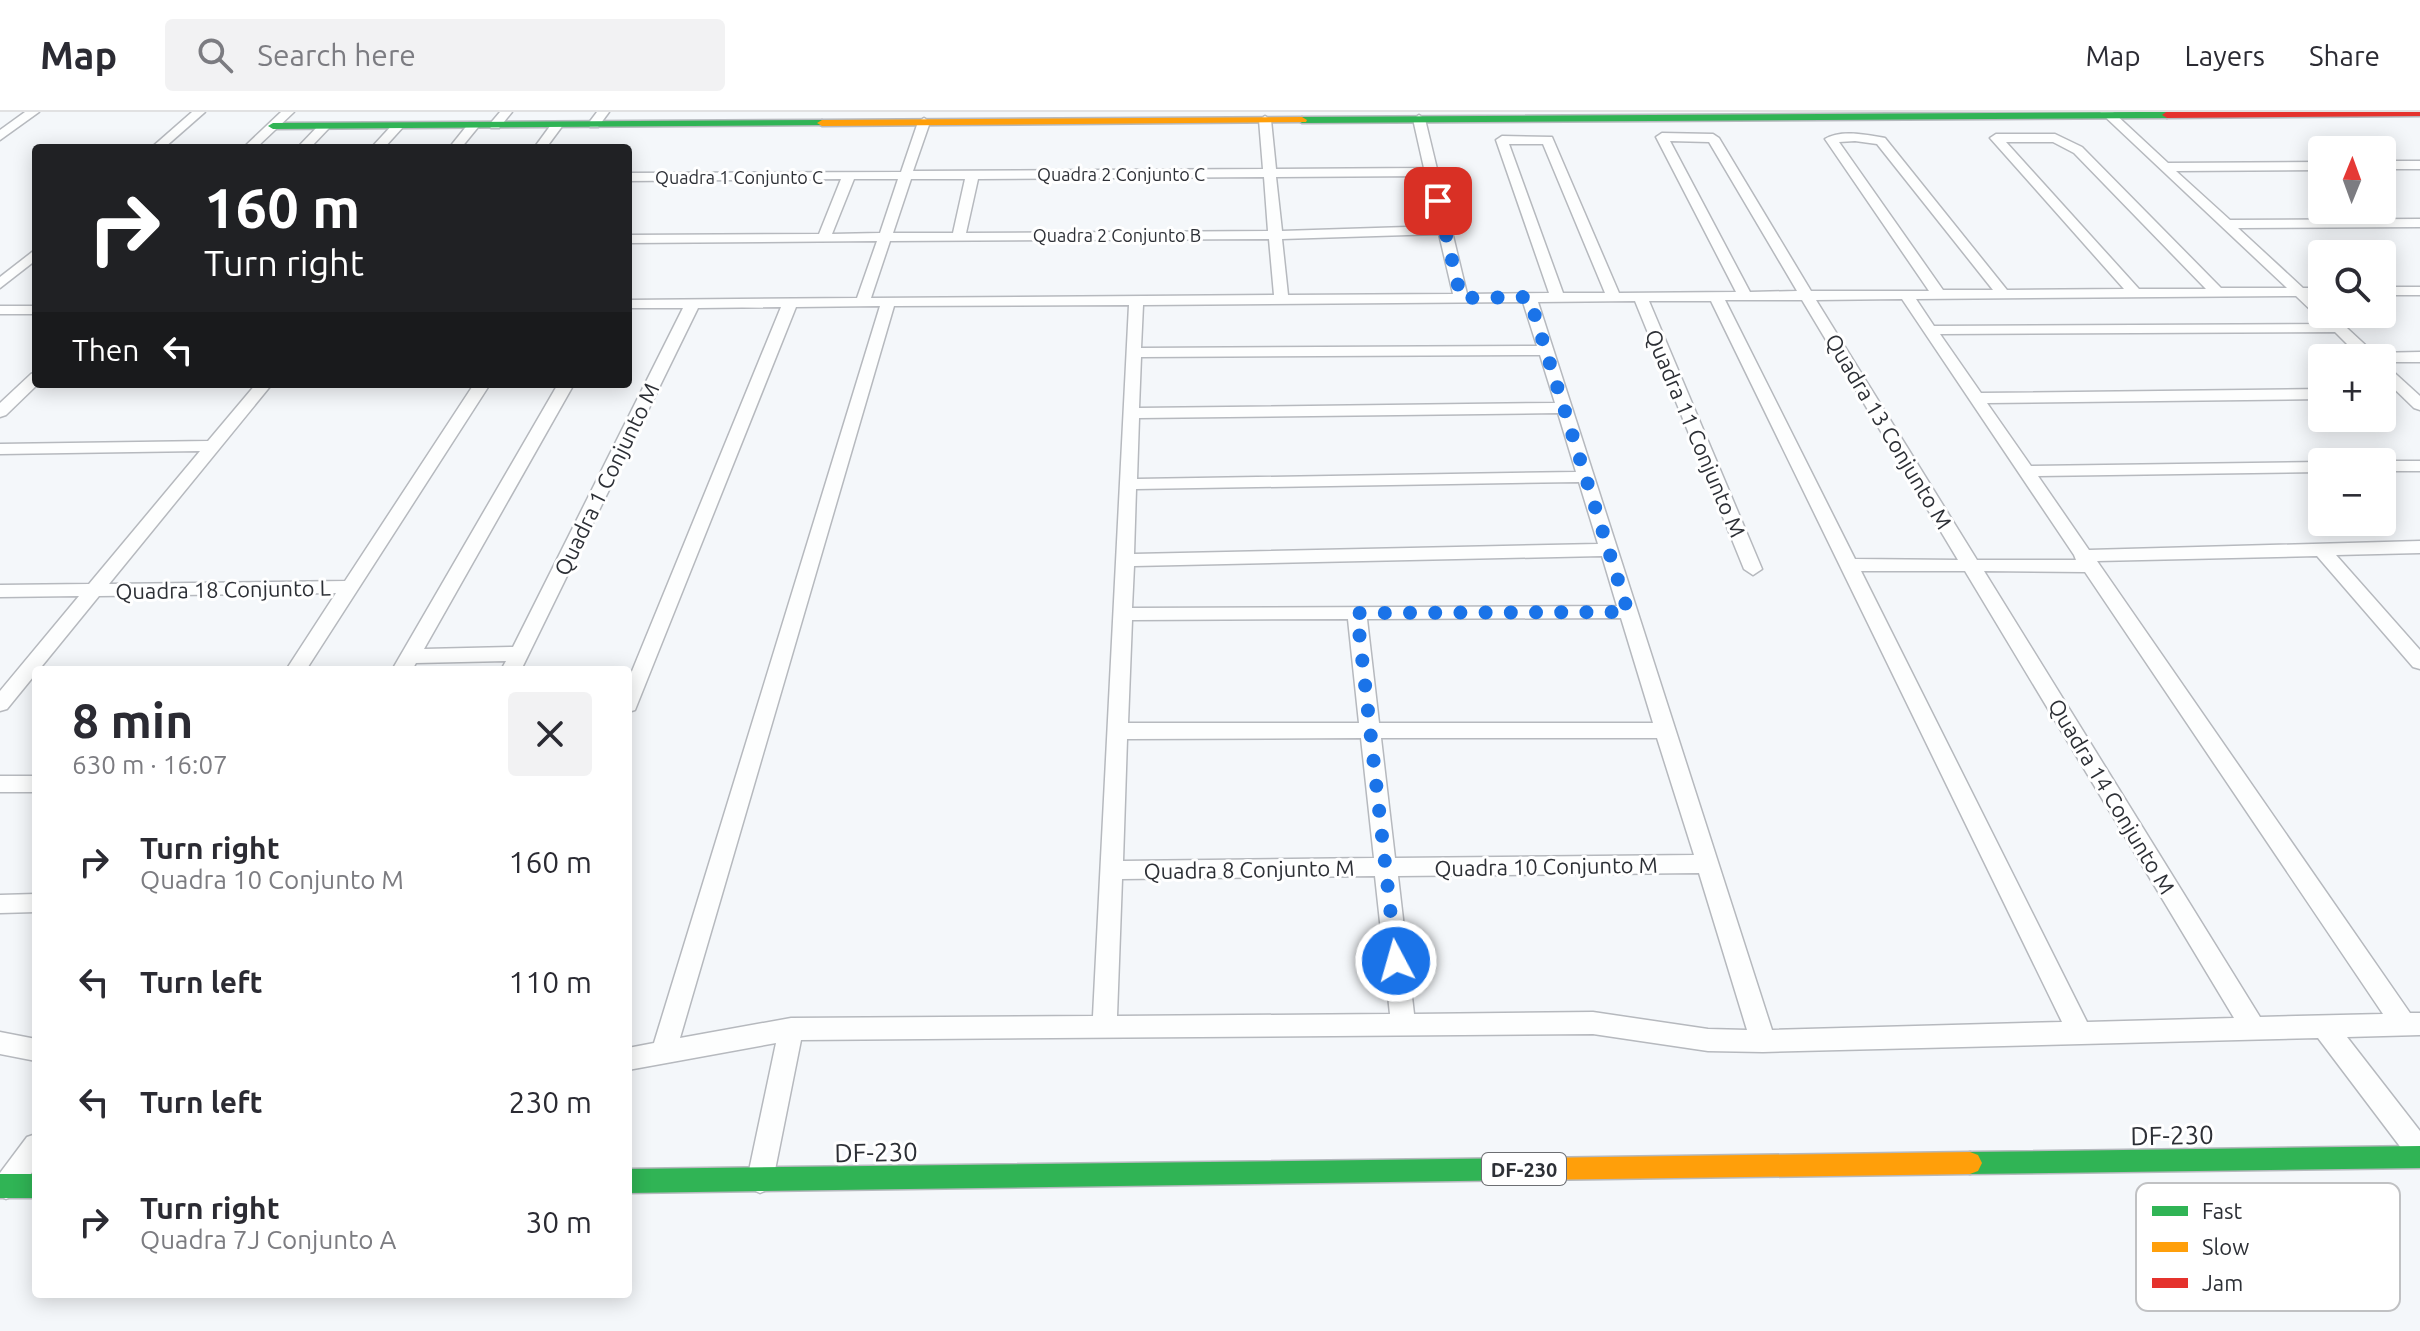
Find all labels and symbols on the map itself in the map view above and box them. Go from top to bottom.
north arrow [2308,136,2396,224]
street label: Quadra 2 Conjunto C [1037,164,1205,185]
street label: Quadra 1 Conjunto C [655,167,823,188]
pin [1404,167,1472,235]
street label: Quadra 2 Conjunto B [1033,225,1201,246]
street label: Quadra 11 Conjunto M [1641,325,1751,541]
street label: Quadra 13 Conjunto M [1821,329,1957,533]
street label: Quadra 1 Conjunto M [549,379,663,579]
street label: Quadra 18 Conjunto L [115,575,331,603]
street label: Quadra 14 Conjunto M [2044,694,2180,898]
street label: Quadra 10 Conjunto M [1434,852,1658,880]
street label: Quadra 8 Conjunto M [1143,855,1355,883]
position arrow [1354,919,1438,1003]
street label: DF-230 [2130,1120,2214,1150]
street label: DF-230 [834,1137,918,1167]
road number: DF-230 [1482,1153,1566,1185]
legend [2136,1183,2400,1311]
text: Fast [2202,1198,2243,1223]
text: Slow [2202,1234,2249,1259]
text: Jam [2202,1270,2243,1295]

